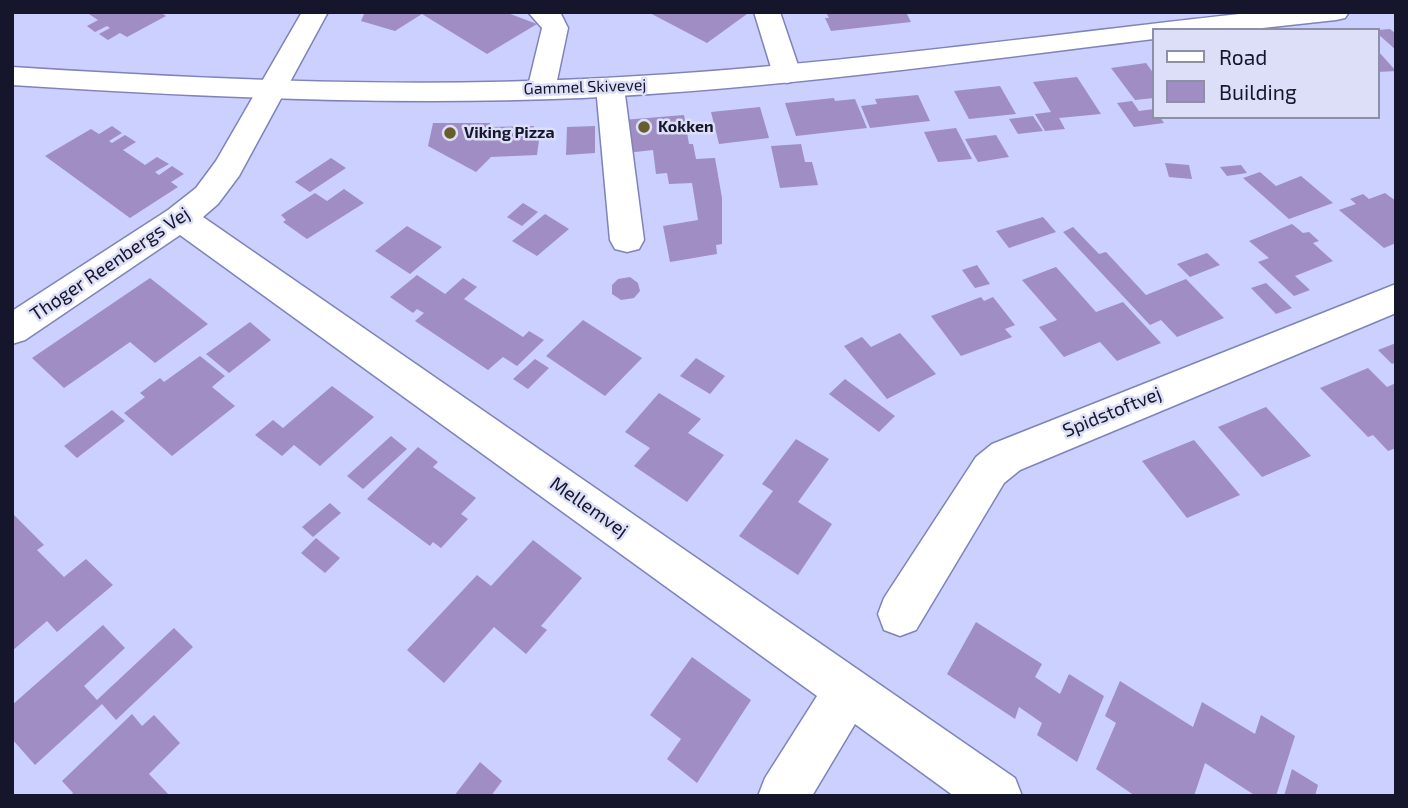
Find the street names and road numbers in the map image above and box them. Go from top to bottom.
street label: Gammel Skivevej [523,75,647,99]
street label: Thøger Reenbergs Vej [26,202,194,326]
street label: Spidstoftvej [1059,382,1165,442]
street label: Mellemvej [546,472,632,542]

